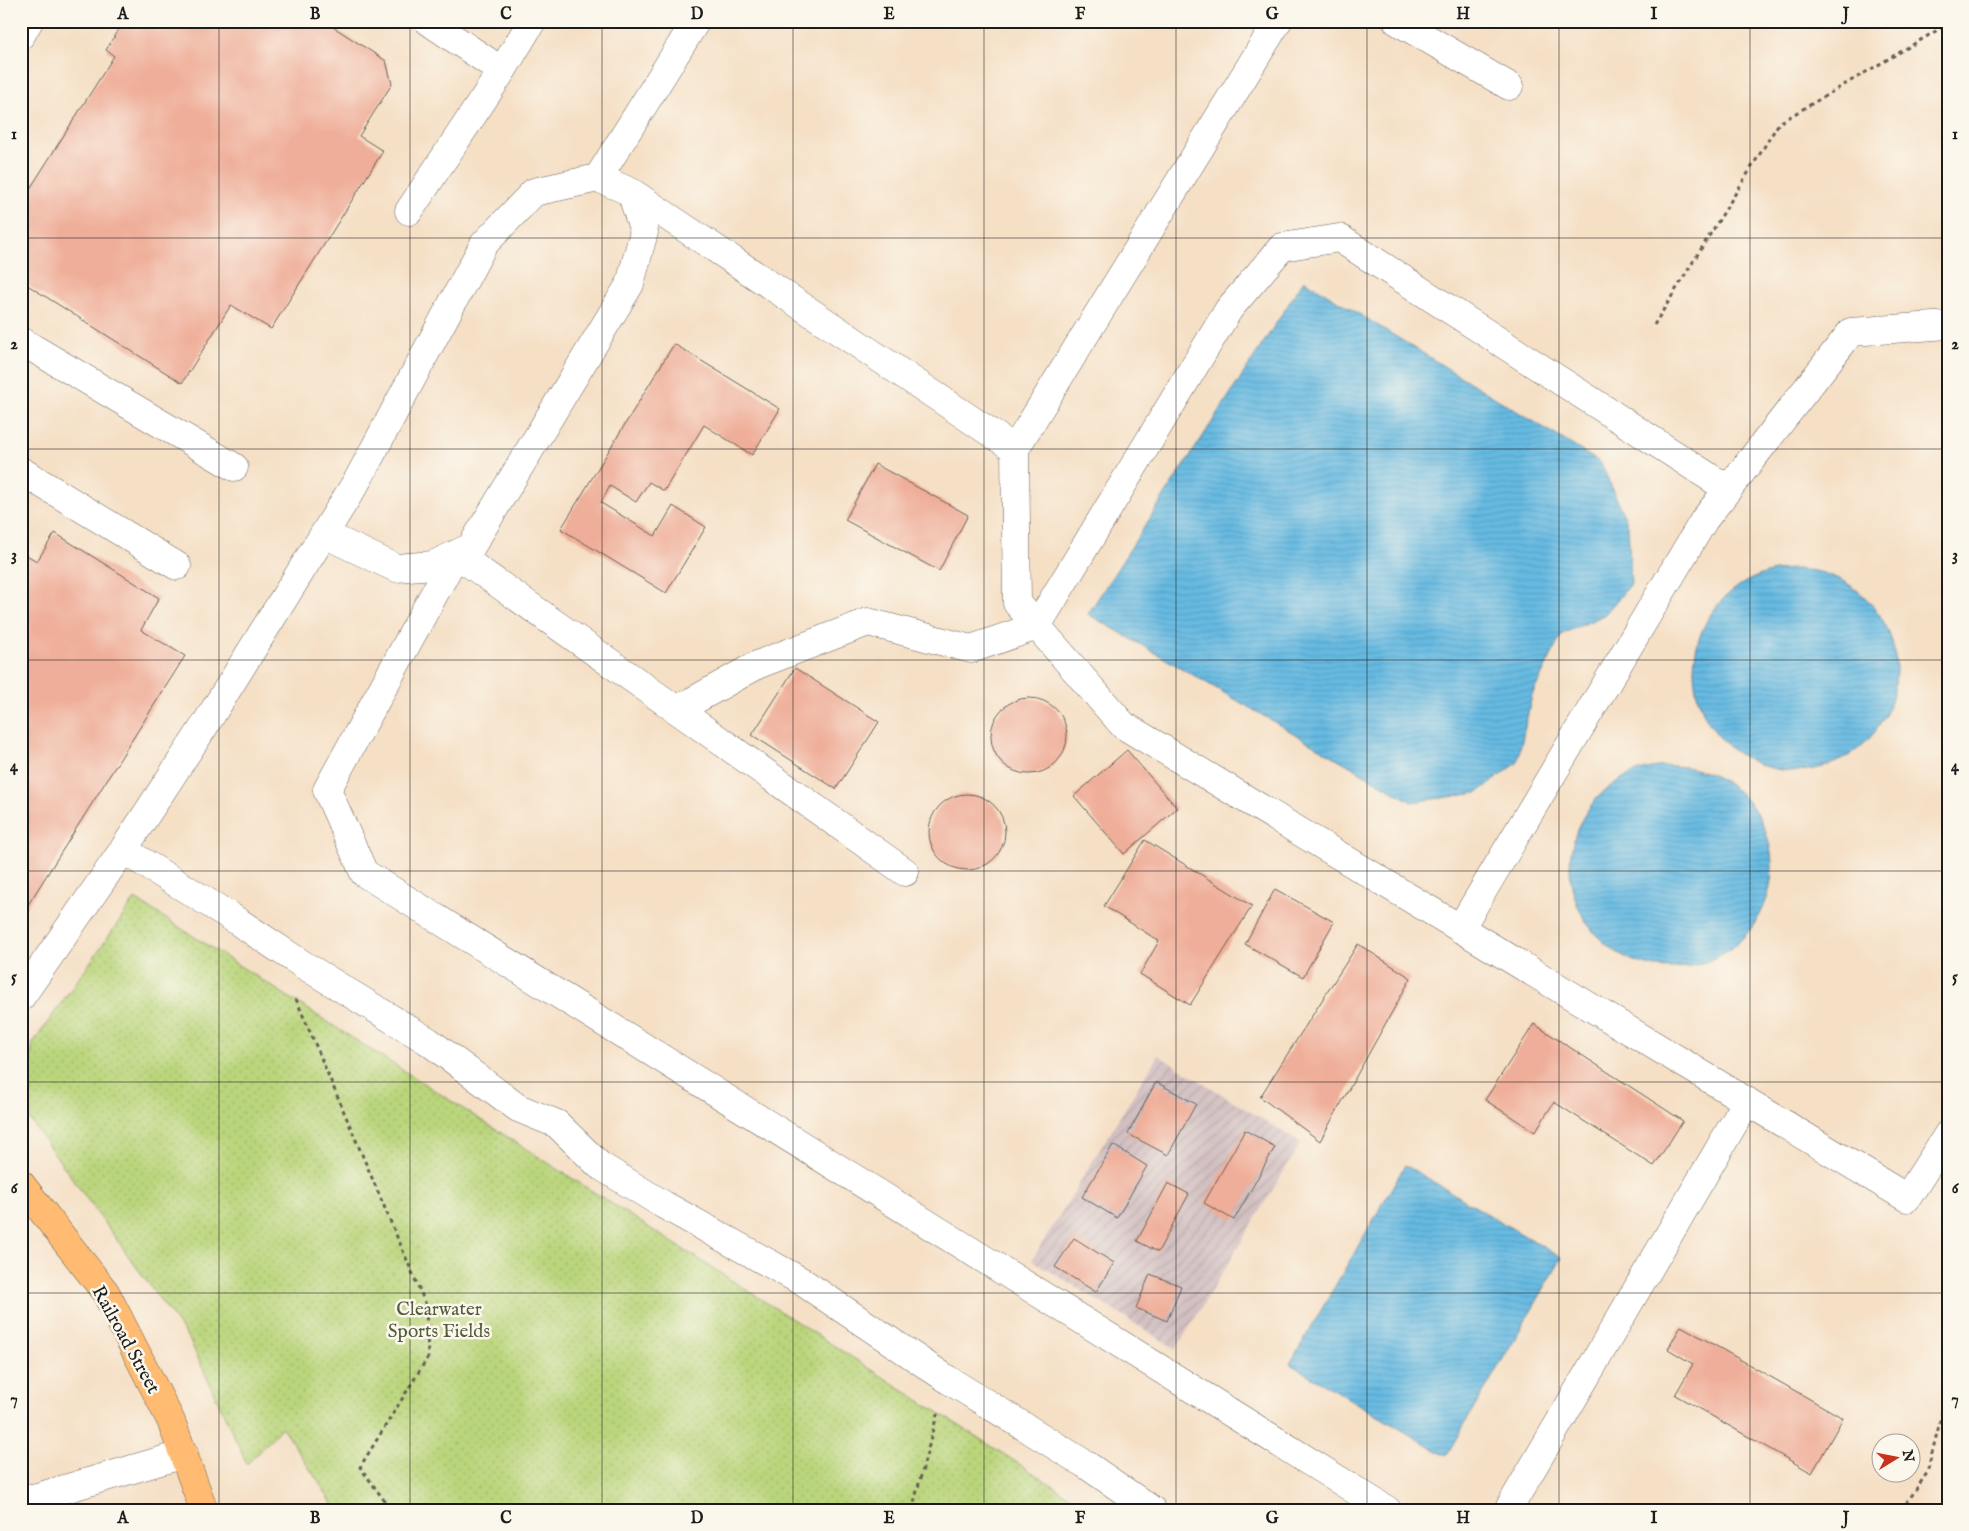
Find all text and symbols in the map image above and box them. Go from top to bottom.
text: A [117,5,130,25]
text: B [310,5,321,25]
text: C [500,5,512,25]
text: D [691,5,704,25]
text: E [883,5,895,25]
text: F [1075,5,1086,25]
text: G [1266,5,1279,25]
text: H [1456,5,1470,25]
text: I [1651,5,1658,25]
text: J [1841,5,1850,25]
text: 1 [11,125,17,145]
text: 1 [1952,125,1958,145]
text: 2 [10,335,18,355]
text: 2 [1951,335,1959,355]
text: 3 [11,546,17,566]
text: 3 [1952,546,1958,566]
text: 4 [10,757,19,777]
text: 4 [1951,757,1960,777]
text: 5 [11,968,17,988]
text: 5 [1952,968,1958,988]
text: 6 [11,1179,19,1199]
text: 6 [1952,1179,1960,1199]
street label: Railroad Street [86,1282,165,1399]
park label: Clearwater Sports Fields [388,1298,490,1344]
text: 7 [10,1390,18,1410]
text: 7 [1951,1390,1959,1410]
north arrow [1872,1434,1922,1484]
text: N [1898,1447,1918,1463]
text: A [117,1509,130,1529]
text: B [310,1509,321,1529]
text: C [500,1509,512,1529]
text: D [691,1509,704,1529]
text: E [883,1509,895,1529]
text: F [1075,1509,1086,1529]
text: G [1266,1509,1279,1529]
text: H [1456,1509,1470,1529]
text: I [1651,1509,1658,1529]
text: J [1841,1509,1850,1529]

